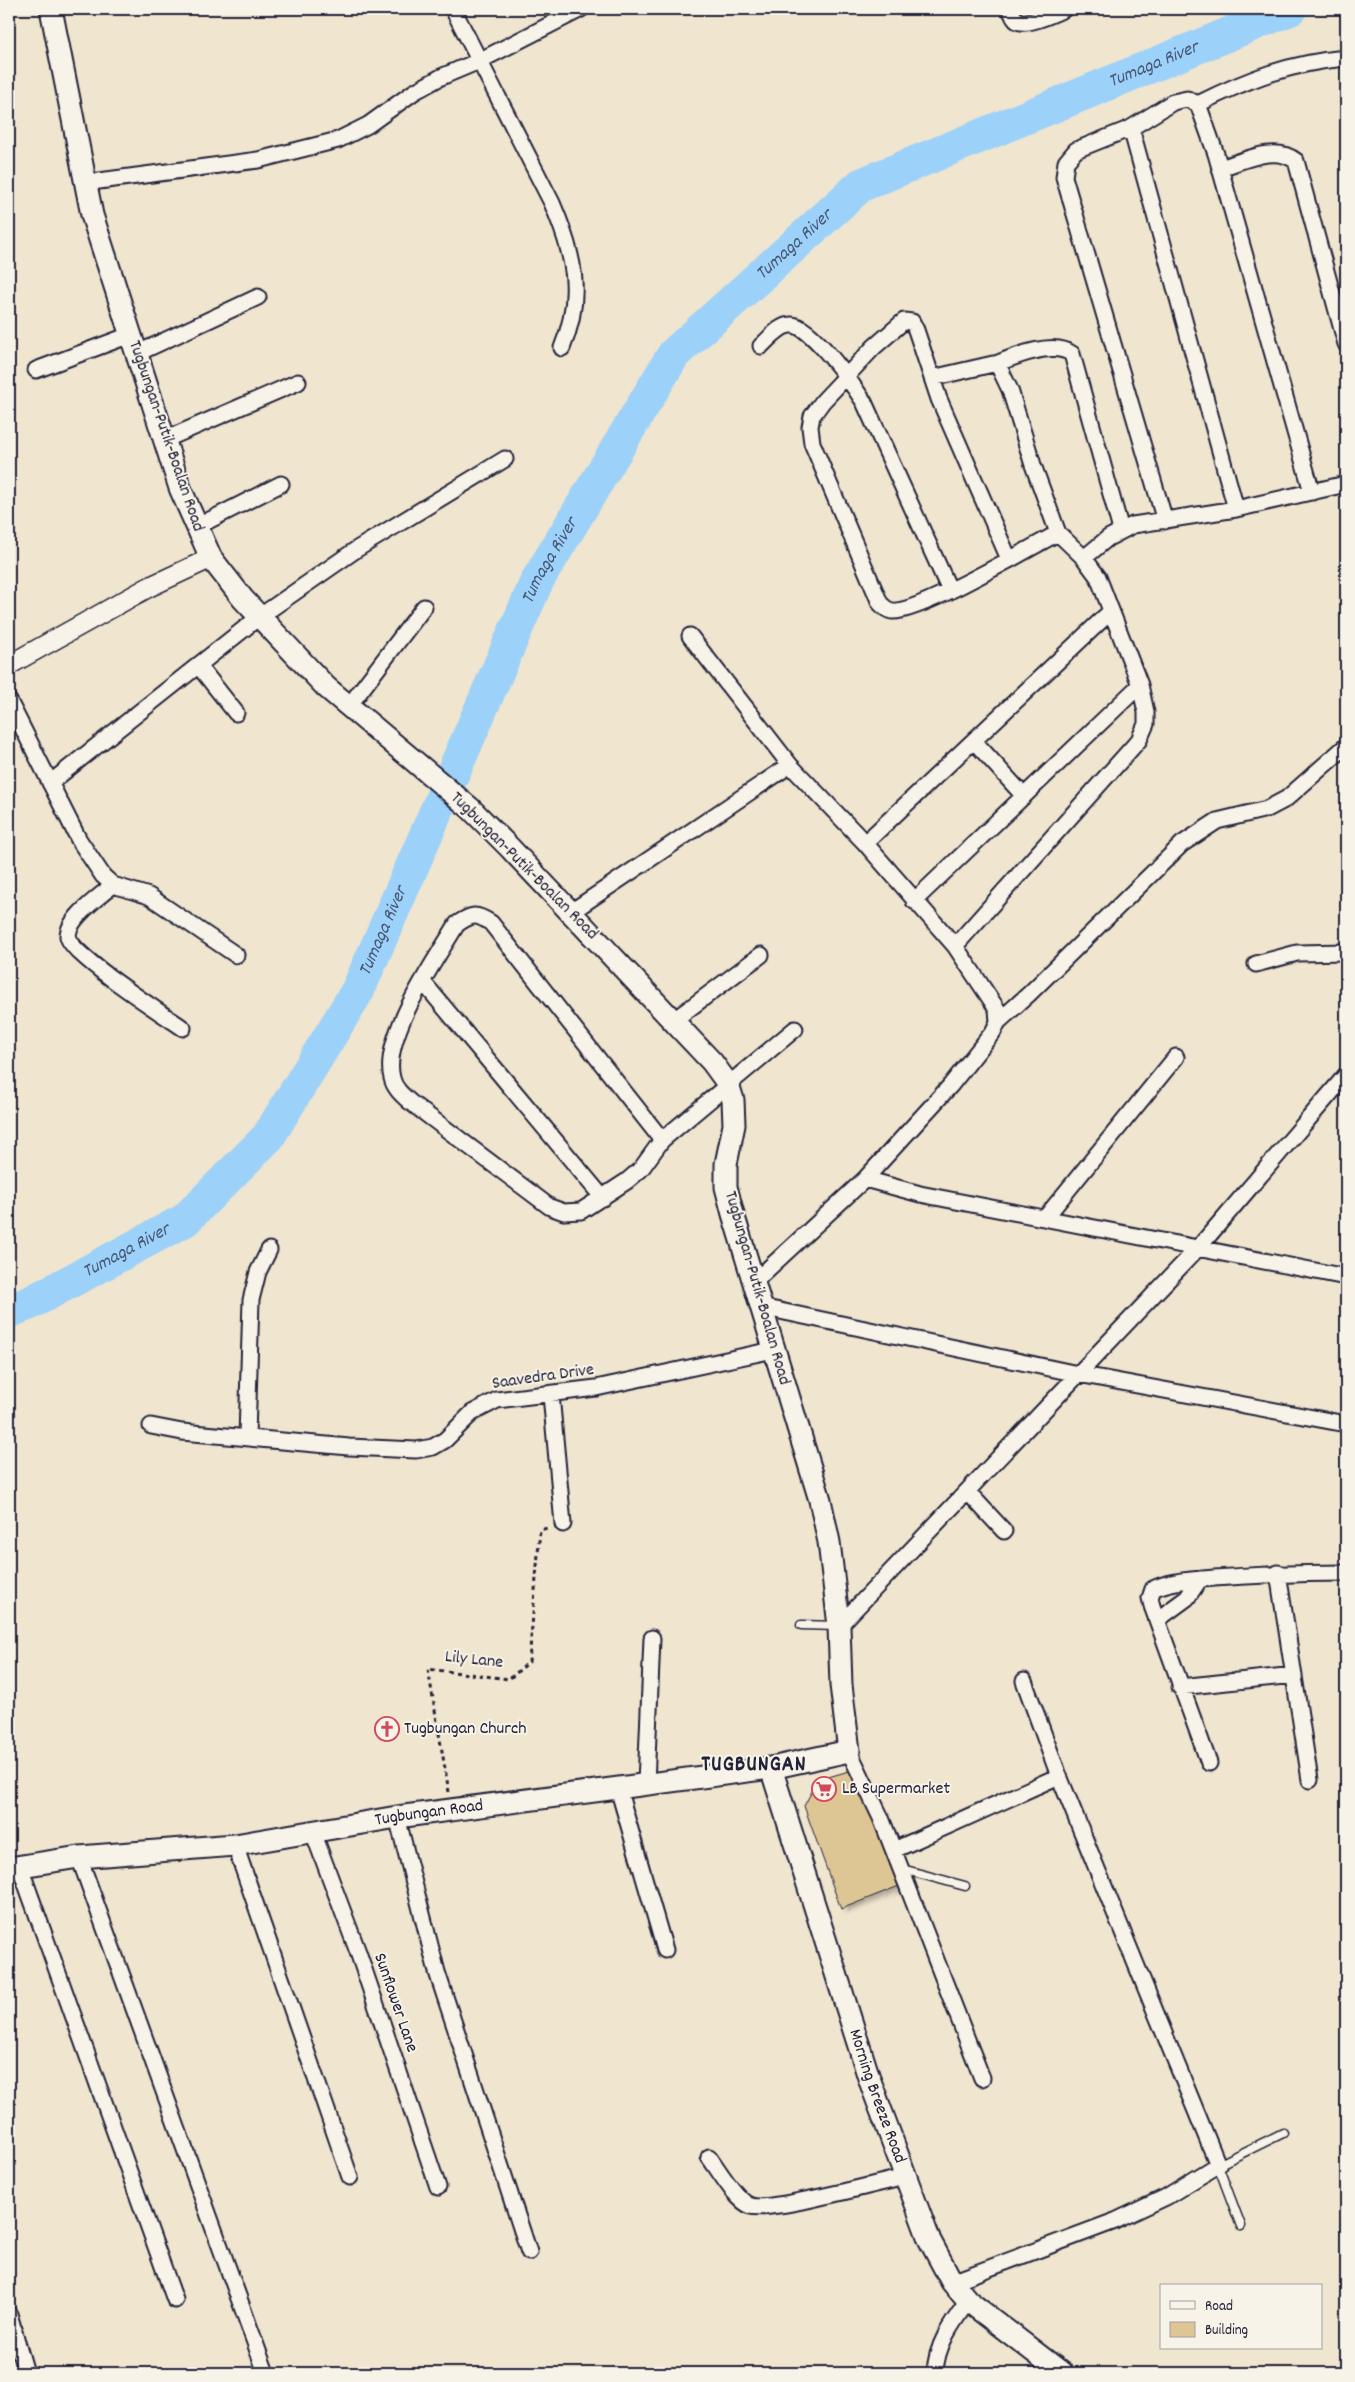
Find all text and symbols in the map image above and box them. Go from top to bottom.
water label: Tumaga River [1104,34,1205,96]
water label: Tumaga River [750,202,840,287]
street label: Tugbungan-Putik-Boalan Road [122,337,210,535]
water label: Tumaga River [515,511,586,609]
street label: Tugbungan-Putik-Boalan Road [444,786,604,946]
water label: Tumaga River [352,880,416,981]
street label: Tugbungan-Putik-Boalan Road [717,1188,797,1388]
water label: Tumaga River [78,1216,177,1286]
street label: Saavedra Drive [490,1357,596,1397]
street label: Lily Lane [444,1645,504,1675]
church icon: Tugbungan Church [374,1716,400,1742]
place label: Tugbungan Church [404,1717,527,1742]
district label: TUGBUNGAN [701,1750,807,1781]
supermarket icon: LB Supermarket [811,1776,837,1802]
place label: LB Supermarket [842,1777,950,1802]
street label: Tugbungan Road [373,1793,485,1833]
street label: Sunflower Lane [366,1950,424,2056]
street label: Morning Breeze Road [842,2026,912,2167]
legend [1160,2284,1322,2350]
text: Road [1205,2296,1233,2318]
text: Building [1205,2320,1248,2342]

